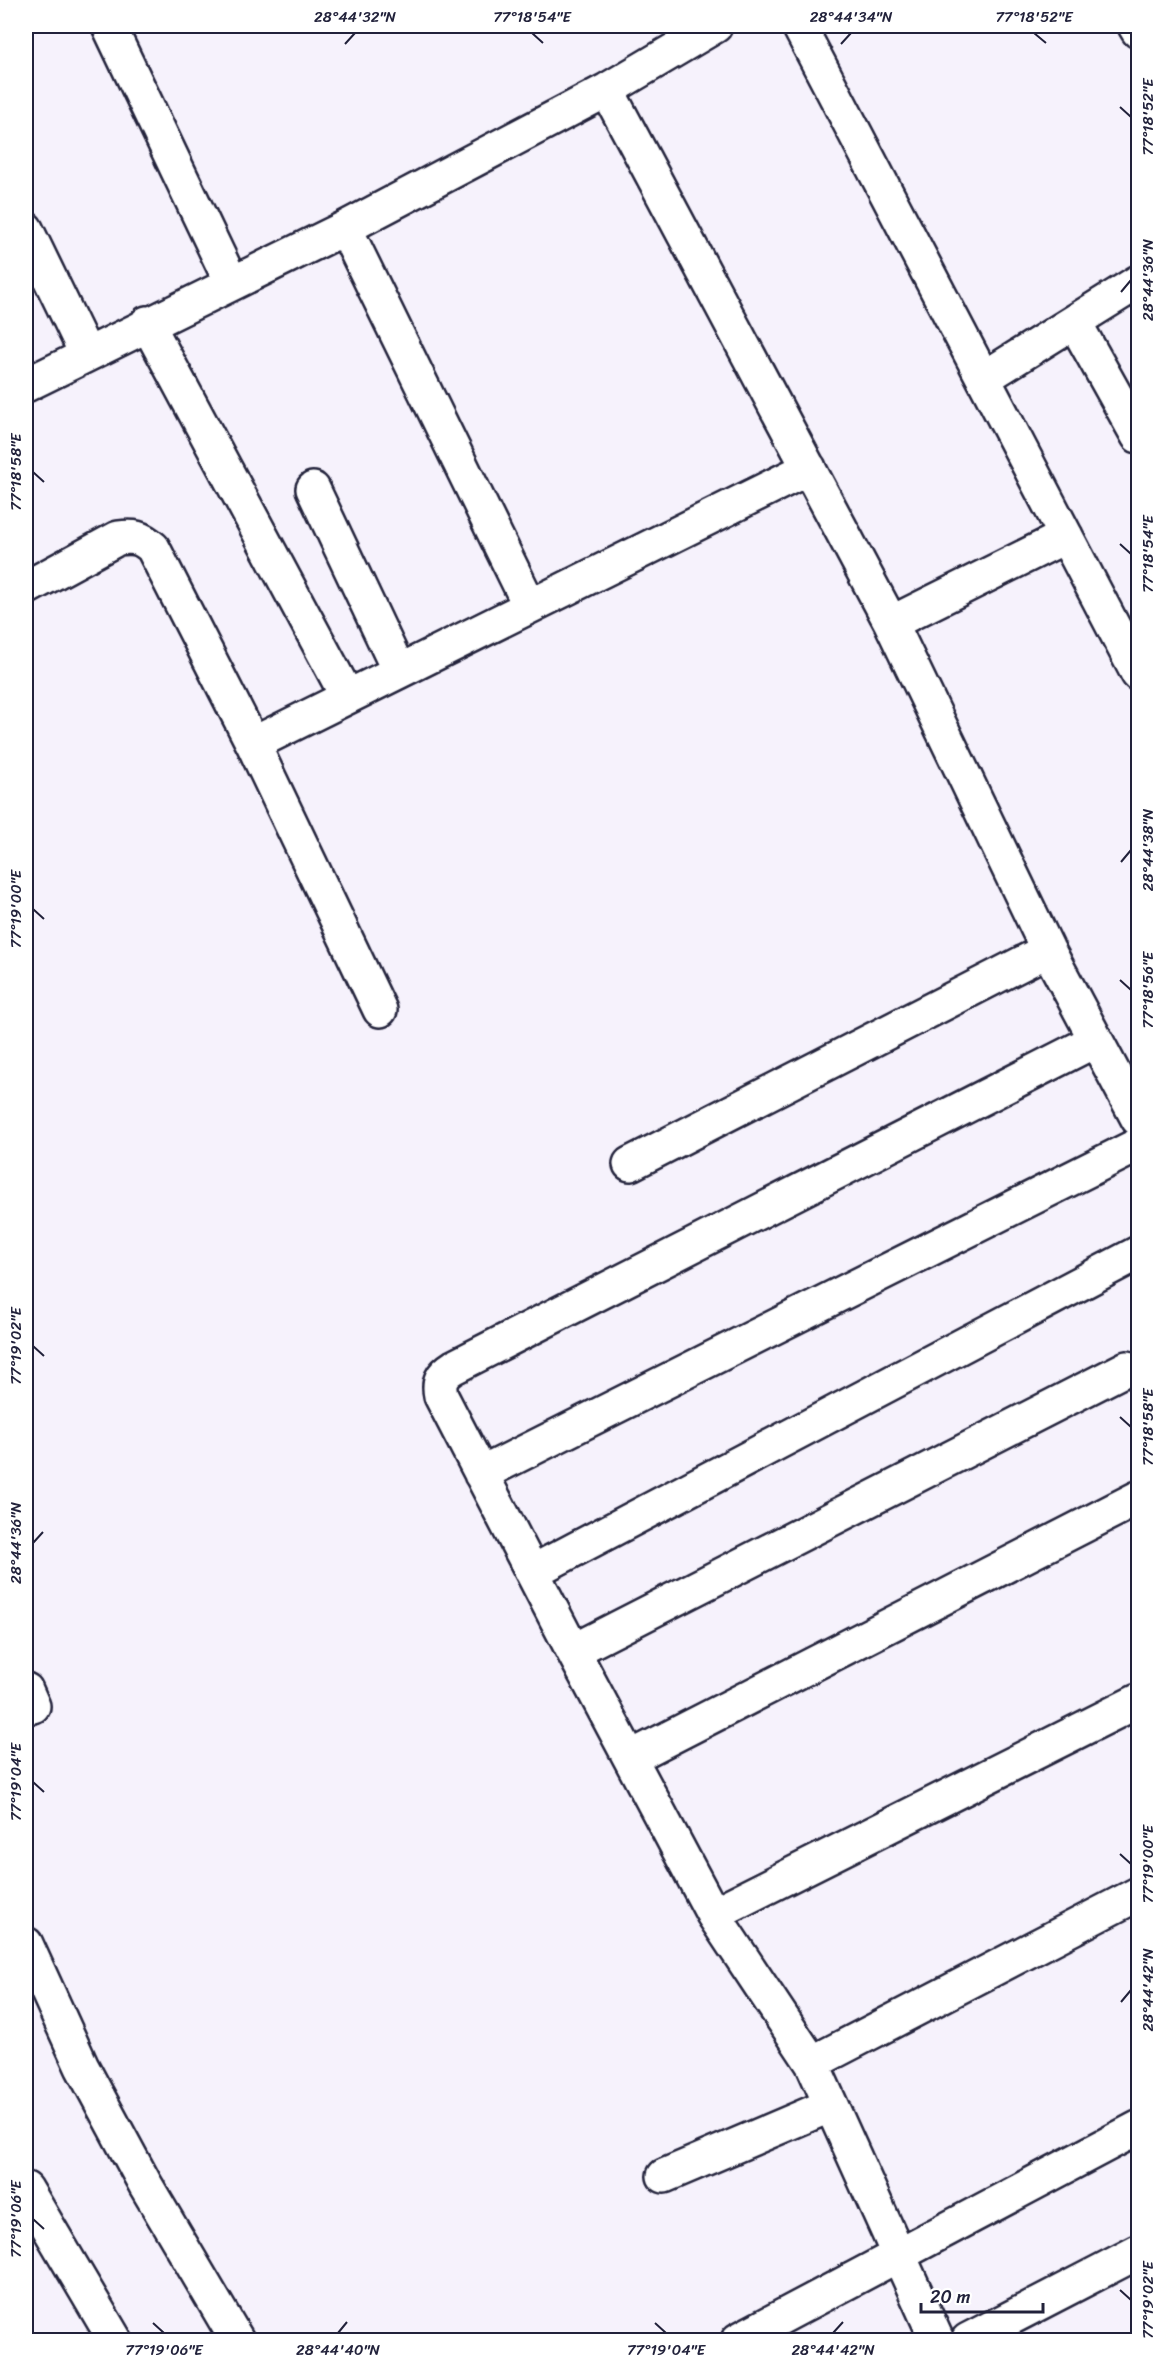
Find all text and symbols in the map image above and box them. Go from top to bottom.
text: 28°44'32"N [314,4,397,30]
text: 77°18'54"E [493,4,573,30]
text: 28°44'34"N [810,4,893,30]
text: 77°18'52"E [996,4,1074,30]
text: 77°18'52"E [1135,77,1161,155]
text: 28°44'36"N [1135,238,1161,321]
text: 77°18'58"E [3,432,29,511]
text: 77°18'54"E [1135,513,1161,593]
text: 28°44'38"N [1135,808,1161,891]
text: 77°19'00"E [3,868,29,948]
text: 77°18'56"E [1135,950,1161,1028]
text: 77°19'02"E [3,1306,29,1385]
text: 77°18'58"E [1135,1387,1161,1466]
text: 28°44'36"N [3,1501,29,1584]
text: 77°19'04"E [3,1741,29,1821]
text: 77°19'00"E [1135,1823,1161,1903]
text: 28°44'42"N [1135,1948,1161,2032]
text: 77°19'06"E [3,2179,29,2258]
text: 77°19'02"E [1135,2260,1161,2339]
scale bar [921,2276,1042,2314]
text: 20 m [930,2281,970,2313]
text: 77°19'06"E [125,2337,204,2363]
text: 28°44'40"N [296,2337,381,2363]
text: 77°19'04"E [627,2337,707,2363]
text: 28°44'42"N [791,2337,875,2363]

